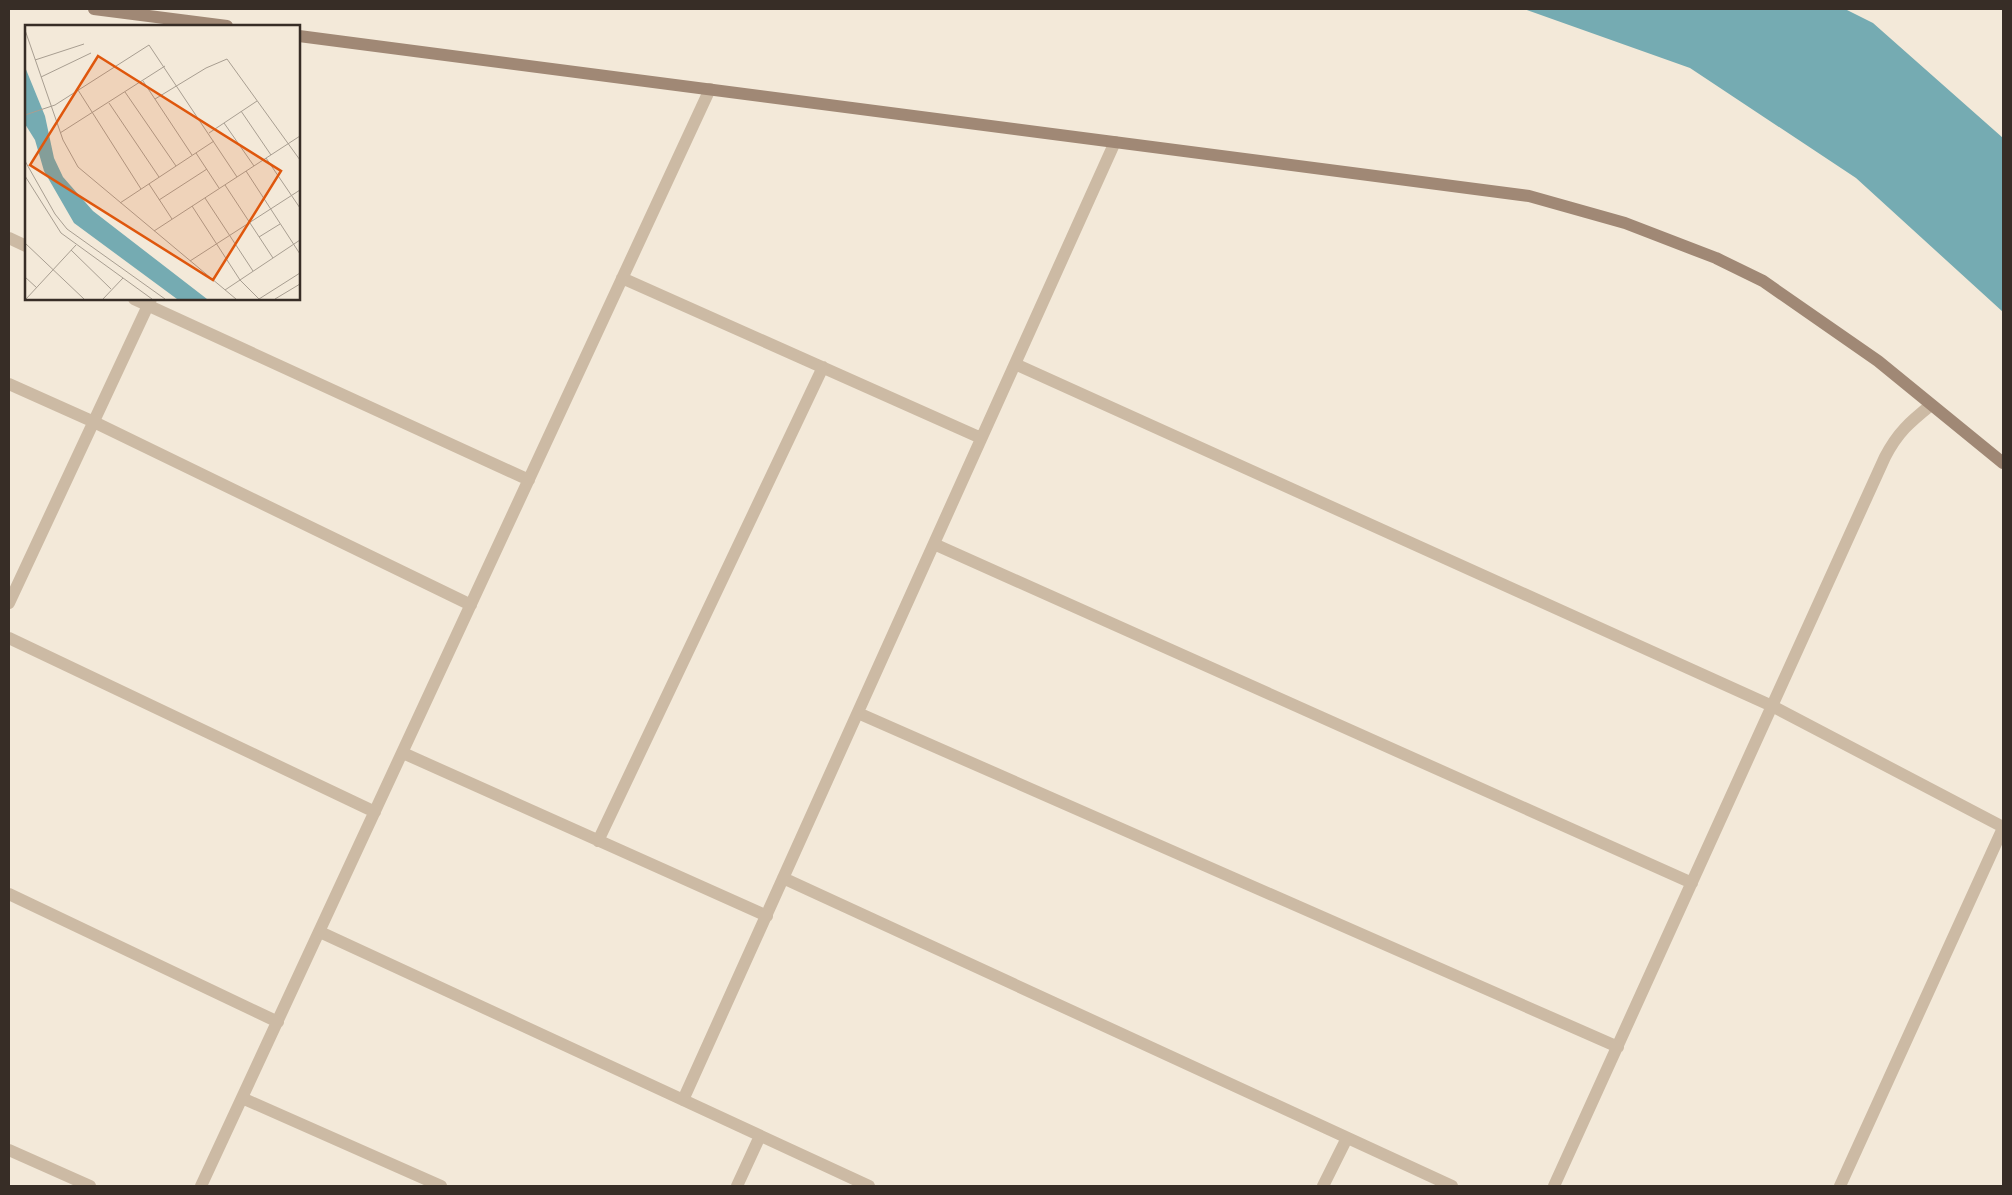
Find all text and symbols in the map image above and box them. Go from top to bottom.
inset map [25,25,300,300]

